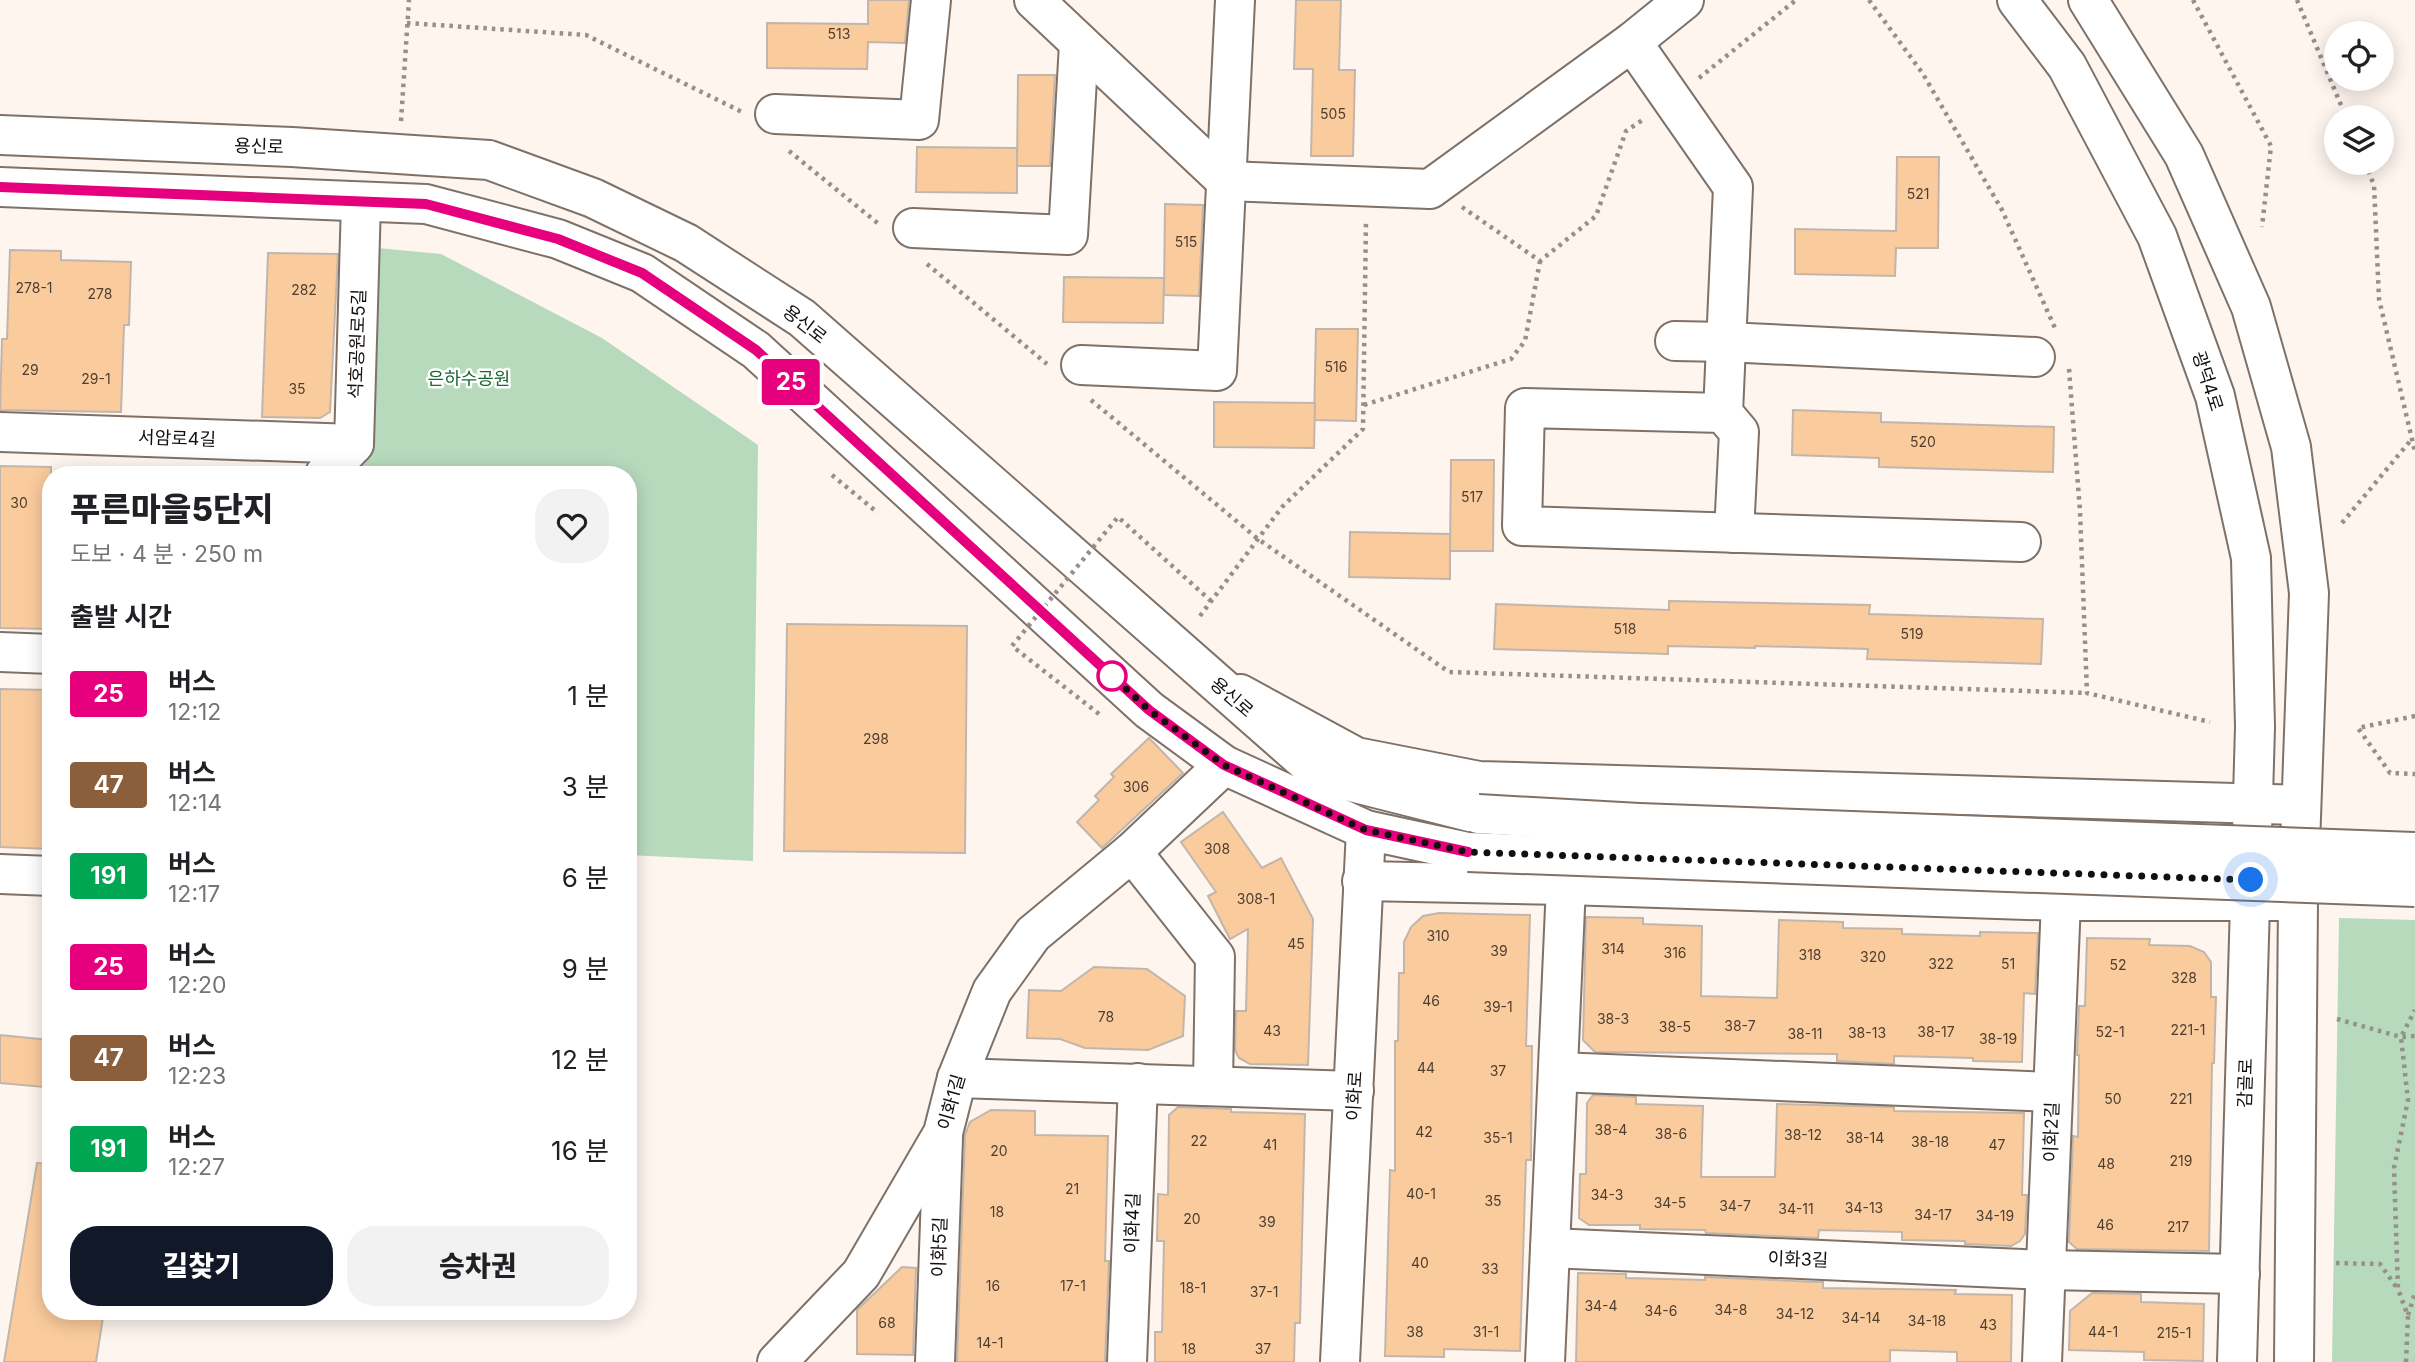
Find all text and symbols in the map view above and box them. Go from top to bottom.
map controls [2324,21,2394,175]
button: locate [2324,21,2394,91]
house number: 513 [828,25,850,42]
house number: 505 [1320,105,1346,122]
button: layers [2324,105,2394,175]
street label: 용신로 [234,135,284,157]
house number: 521 [1907,185,1929,202]
house number: 515 [1175,233,1197,250]
house number: 278-1 [15,279,53,296]
house number: 282 [291,281,317,298]
house number: 278 [88,285,112,302]
street label: 석호공원로5길 [345,289,369,399]
street label: 용신로 [779,300,831,348]
street label: 광덕4로 [2189,349,2227,413]
house number: 516 [1325,358,1347,375]
line badge: 25 [760,359,822,405]
house number: 29 [21,361,39,378]
text: 25 [776,367,806,396]
park label: 은하수공원 [428,368,510,389]
house number: 29-1 [81,370,111,387]
house number: 35 [288,380,306,397]
street label: 서암로4길 [138,426,216,450]
house number: 520 [1910,433,1936,450]
house number: 517 [1461,488,1483,505]
text: 푸른마을5단지 [70,489,274,529]
button: heart [535,489,609,563]
house number: 30 [10,494,28,511]
text: 도보 · 4 분 · 250 m [70,540,263,568]
text: 출발 시간 [70,601,172,632]
house number: 518 [1614,620,1636,637]
house number: 519 [1901,625,1923,642]
unlabelled marker [1097,661,1127,691]
text: 버스 [168,666,216,697]
street label: 용신로 [1206,673,1258,721]
text: 25 [93,679,124,708]
text: 1 분 [567,680,609,711]
text: 12:12 [168,698,221,726]
house number: 298 [863,730,889,747]
text: 버스 [168,757,216,788]
text: 47 [93,770,124,799]
text: 3 분 [562,771,609,802]
house number: 306 [1123,778,1149,795]
text: 12:14 [168,789,222,817]
house number: 308 [1204,840,1230,857]
text: 버스 [168,848,216,879]
text: 191 [90,861,127,890]
text: 6 분 [562,862,609,893]
your location [2233,862,2268,897]
text: 12:17 [168,880,220,908]
house number: 308-1 [1237,890,1275,907]
house number: 310 [1426,927,1450,944]
house number: 45 [1287,935,1305,952]
text: 버스 [168,939,216,970]
house number: 314 [1601,940,1625,957]
house number: 39 [1490,942,1508,959]
house number: 316 [1663,944,1687,961]
house number: 318 [1798,946,1822,963]
house number: 320 [1860,948,1886,965]
text: 25 [93,952,124,981]
text: 9 분 [562,953,609,984]
house number: 322 [1928,955,1954,972]
house number: 51 [2001,955,2015,972]
house number: 52 [2109,956,2127,973]
house number: 328 [2171,969,2197,986]
text: 12:20 [168,971,227,999]
house number: 46 [1422,992,1440,1009]
house number: 39-1 [1483,998,1513,1015]
house number: 78 [1098,1008,1114,1025]
house number: 38-3 [1597,1010,1629,1027]
house number: 38-7 [1724,1017,1756,1034]
house number: 38-5 [1659,1018,1691,1035]
house number: 221-1 [2171,1021,2205,1038]
house number: 43 [1263,1022,1281,1039]
house number: 38-17 [1917,1023,1955,1040]
house number: 52-1 [2095,1023,2125,1040]
house number: 38-13 [1848,1024,1886,1041]
house number: 38-11 [1787,1025,1823,1042]
text: 버스 [168,1030,216,1061]
house number: 38-19 [1979,1030,2017,1047]
text: 47 [93,1043,124,1072]
text: 12 분 [551,1044,609,1075]
street label: 감골로 [2234,1058,2256,1108]
house number: 44 [1417,1059,1435,1076]
text: 12:23 [168,1062,226,1090]
house number: 37 [1490,1062,1506,1079]
street label: 이화로 [1342,1071,1366,1121]
street label: 이화1길 [933,1072,969,1132]
house number: 50 [2104,1090,2122,1107]
house number: 221 [2170,1090,2192,1107]
street label: 이화2길 [2039,1101,2063,1163]
text: 버스 [168,1121,216,1152]
house number: 38-4 [1595,1121,1627,1138]
house number: 42 [1415,1123,1433,1140]
house number: 38-6 [1655,1125,1687,1142]
house number: 38-12 [1784,1126,1822,1143]
house number: 35-1 [1483,1129,1513,1146]
house number: 38-14 [1846,1129,1884,1146]
house number: 22 [1190,1132,1208,1149]
house number: 38-18 [1911,1133,1949,1150]
text: 191 [90,1134,127,1163]
text: 16 분 [551,1135,609,1166]
house number: 41 [1263,1136,1277,1153]
house number: 47 [1989,1136,2006,1153]
house number: 20 [990,1142,1008,1159]
house number: 219 [2170,1152,2192,1169]
text: 12:27 [168,1153,225,1181]
house number: 48 [2097,1155,2115,1172]
house number: 21 [1065,1180,1079,1197]
house number: 40-1 [1406,1185,1436,1202]
house number: 34-3 [1591,1186,1623,1203]
street label: 이화4길 [1120,1192,1144,1254]
house number: 35 [1484,1192,1502,1209]
house number: 34-5 [1654,1194,1686,1211]
house number: 34-7 [1719,1197,1751,1214]
house number: 34-13 [1845,1199,1883,1216]
house number: 34-11 [1778,1200,1814,1217]
house number: 18 [990,1203,1004,1220]
house number: 34-17 [1914,1206,1952,1223]
house number: 34-19 [1976,1207,2014,1224]
house number: 20 [1183,1210,1201,1227]
house number: 39 [1258,1213,1276,1230]
street label: 이화5길 [927,1216,951,1278]
house number: 46 [2096,1216,2114,1233]
house number: 217 [2167,1218,2189,1235]
button: 길찾기 [70,1226,333,1306]
button: 승차권 [347,1226,609,1306]
street label: 이화3길 [1767,1247,1829,1271]
house number: 40 [1411,1254,1429,1271]
house number: 33 [1481,1260,1499,1277]
house number: 16 [986,1277,1000,1294]
house number: 17-1 [1060,1277,1086,1294]
house number: 18-1 [1180,1279,1206,1296]
house number: 37-1 [1250,1283,1278,1300]
house number: 34-4 [1584,1297,1618,1314]
house number: 34-8 [1715,1301,1747,1318]
house number: 34-6 [1645,1302,1677,1319]
house number: 34-12 [1776,1305,1814,1322]
house number: 34-14 [1842,1309,1880,1326]
house number: 34-18 [1908,1312,1946,1329]
house number: 68 [878,1314,896,1331]
house number: 43 [1979,1316,1997,1333]
house number: 38 [1406,1323,1424,1340]
house number: 31-1 [1473,1323,1499,1340]
house number: 44-1 [2088,1323,2118,1340]
house number: 215-1 [2157,1324,2191,1341]
house number: 14-1 [977,1334,1003,1351]
house number: 18 [1182,1340,1196,1357]
house number: 37 [1255,1340,1271,1357]

